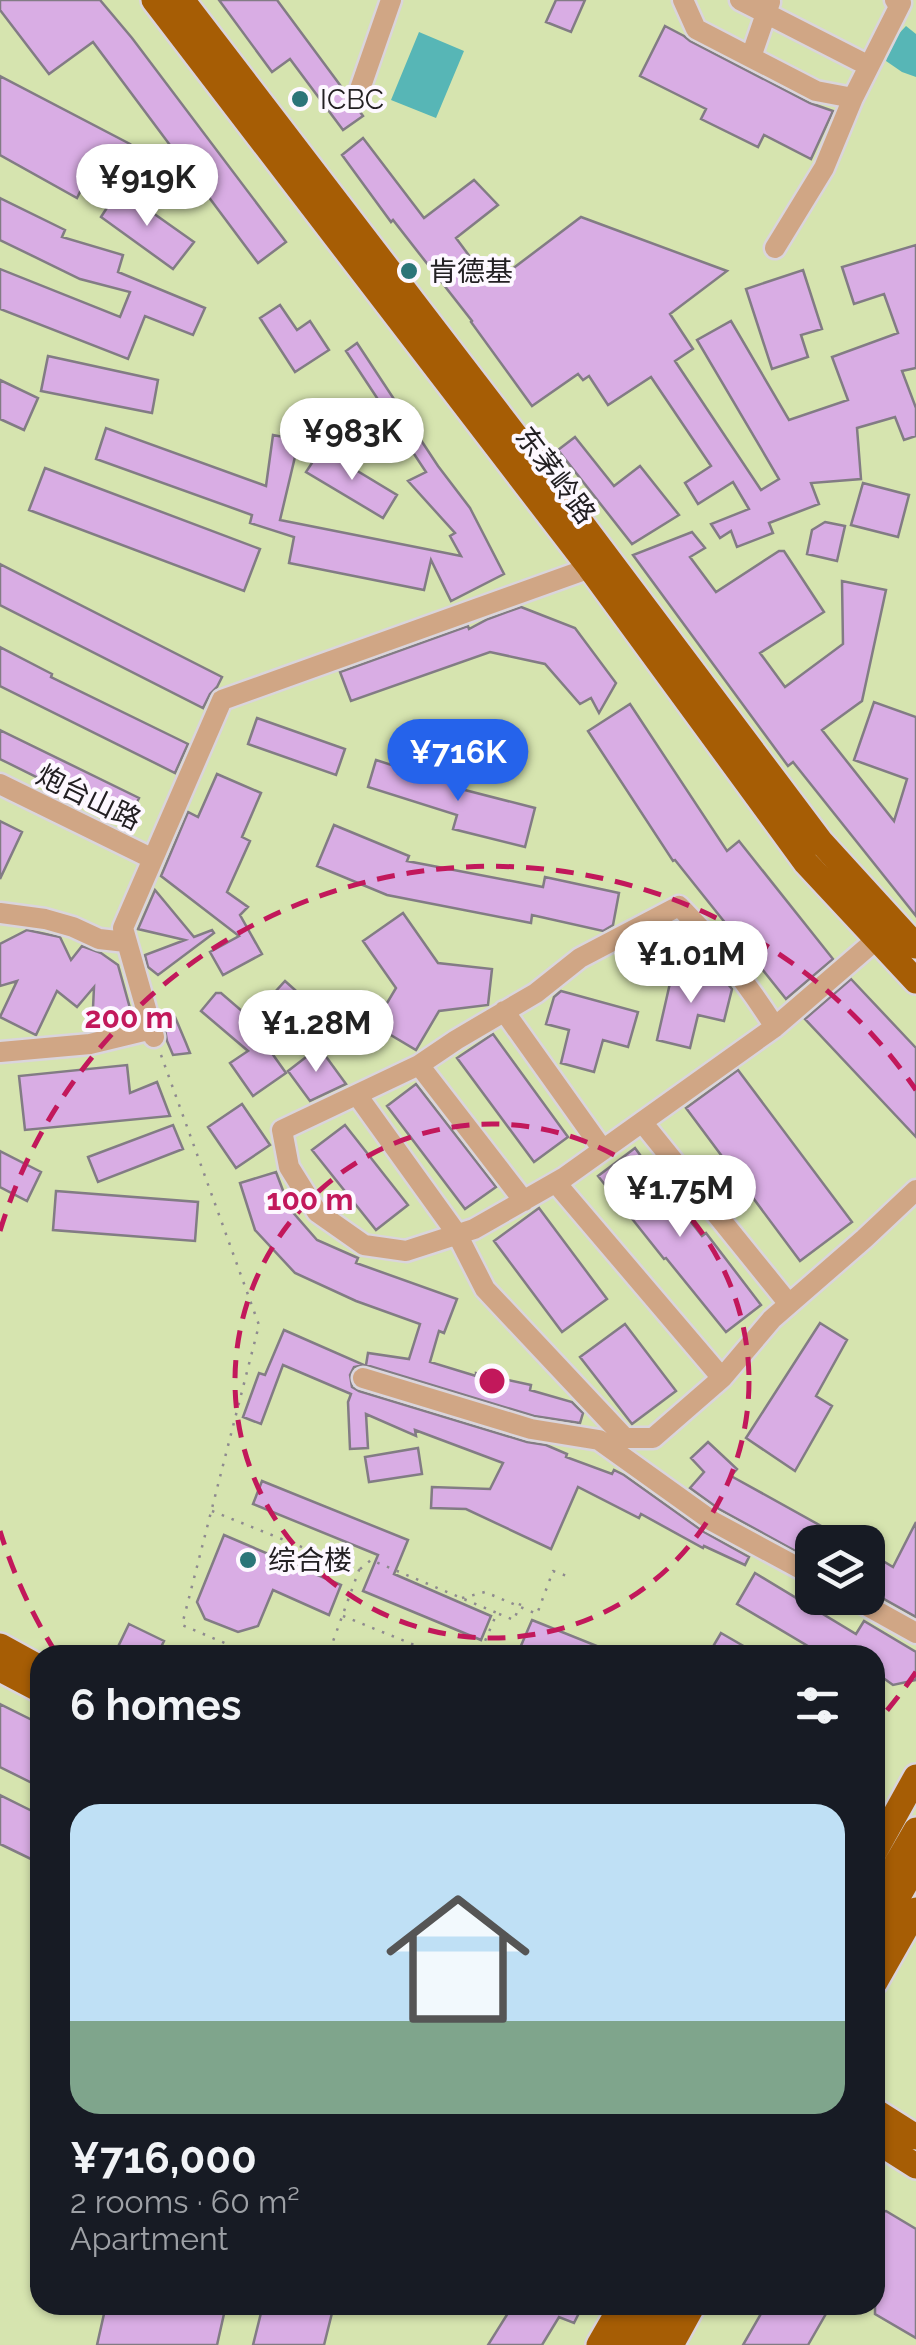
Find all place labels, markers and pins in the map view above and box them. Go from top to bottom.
place label: ICBC [320,83,384,116]
marker: ICBC [289,88,311,110]
pin: ¥919K [77,144,217,229]
place label: 肯德基 [429,255,513,288]
marker: 肯德基 [398,260,420,282]
pin: ¥983K [282,398,422,483]
pin: ¥716K [388,719,528,804]
pin: ¥1.01M [610,921,772,1006]
pin: ¥1.28M [235,990,397,1075]
pin: ¥1.75M [599,1155,761,1240]
centre of rings [474,1363,510,1399]
place label: 综合楼 [268,1544,352,1577]
marker: 综合楼 [237,1549,259,1571]

